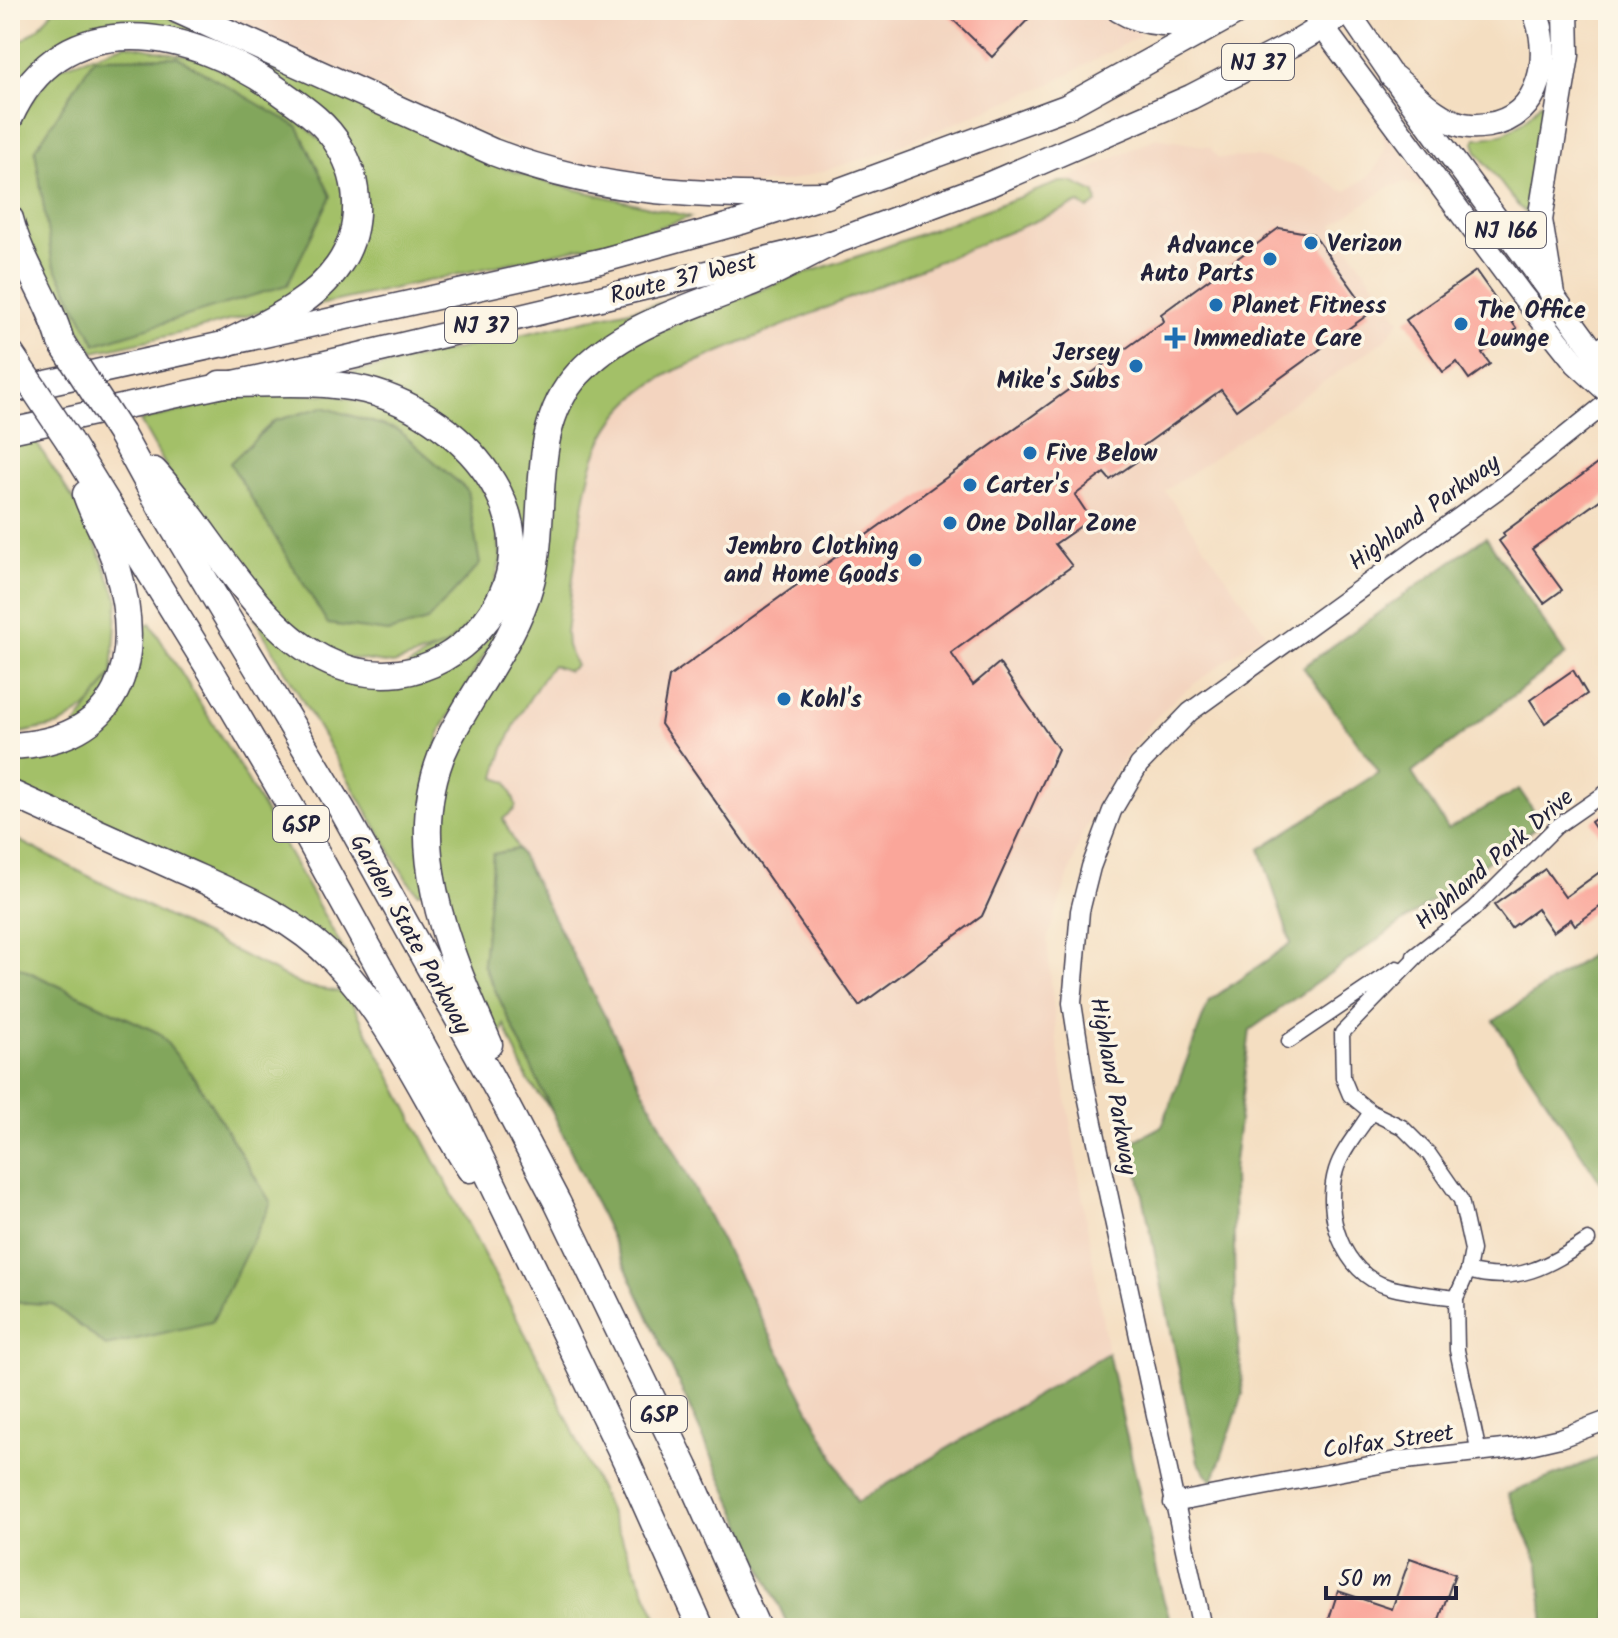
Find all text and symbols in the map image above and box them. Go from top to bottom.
road number: NJ 37 [1222,44,1294,80]
road number: NJ 166 [1466,212,1546,248]
place label: Verizon [1327,225,1402,264]
place label: Advance Auto Parts [1140,227,1254,294]
marker: Verizon [1302,234,1320,252]
street label: Route 37 West [606,242,761,316]
marker: Advance Auto Parts [1261,250,1279,268]
place label: Planet Fitness [1232,287,1386,326]
place label: The Office Lounge [1477,292,1586,359]
marker: Planet Fitness [1207,296,1225,314]
road number: NJ 37 [445,307,517,343]
marker: The Office Lounge [1452,315,1470,333]
place label: Immediate Care [1193,320,1362,359]
marker: Immediate Care [1164,327,1186,349]
place label: Jersey Mike's Subs [997,334,1121,401]
marker: Jersey Mike's Subs [1127,357,1145,375]
place label: Five Below [1046,435,1158,474]
marker: Five Below [1021,444,1039,462]
street label: Highland Parkway [1341,444,1510,582]
place label: Carter's [986,467,1069,506]
marker: Carter's [961,476,979,494]
place label: One Dollar Zone [966,505,1137,544]
marker: One Dollar Zone [941,514,959,532]
place label: Jembro Clothing and Home Goods [724,528,899,595]
marker: Jembro Clothing and Home Goods [906,551,924,569]
place label: Kohl's [800,681,862,720]
marker: Kohl's [775,690,793,708]
street label: Highland Park Drive [1406,779,1584,941]
road number: GSP [273,806,329,842]
street label: Garden State Parkway [338,827,481,1043]
street label: Highland Parkway [1078,994,1147,1179]
road number: GSP [631,1396,687,1432]
street label: Colfax Street [1320,1414,1457,1471]
scale bar [1326,1550,1456,1600]
text: 50 m [1338,1560,1392,1599]

